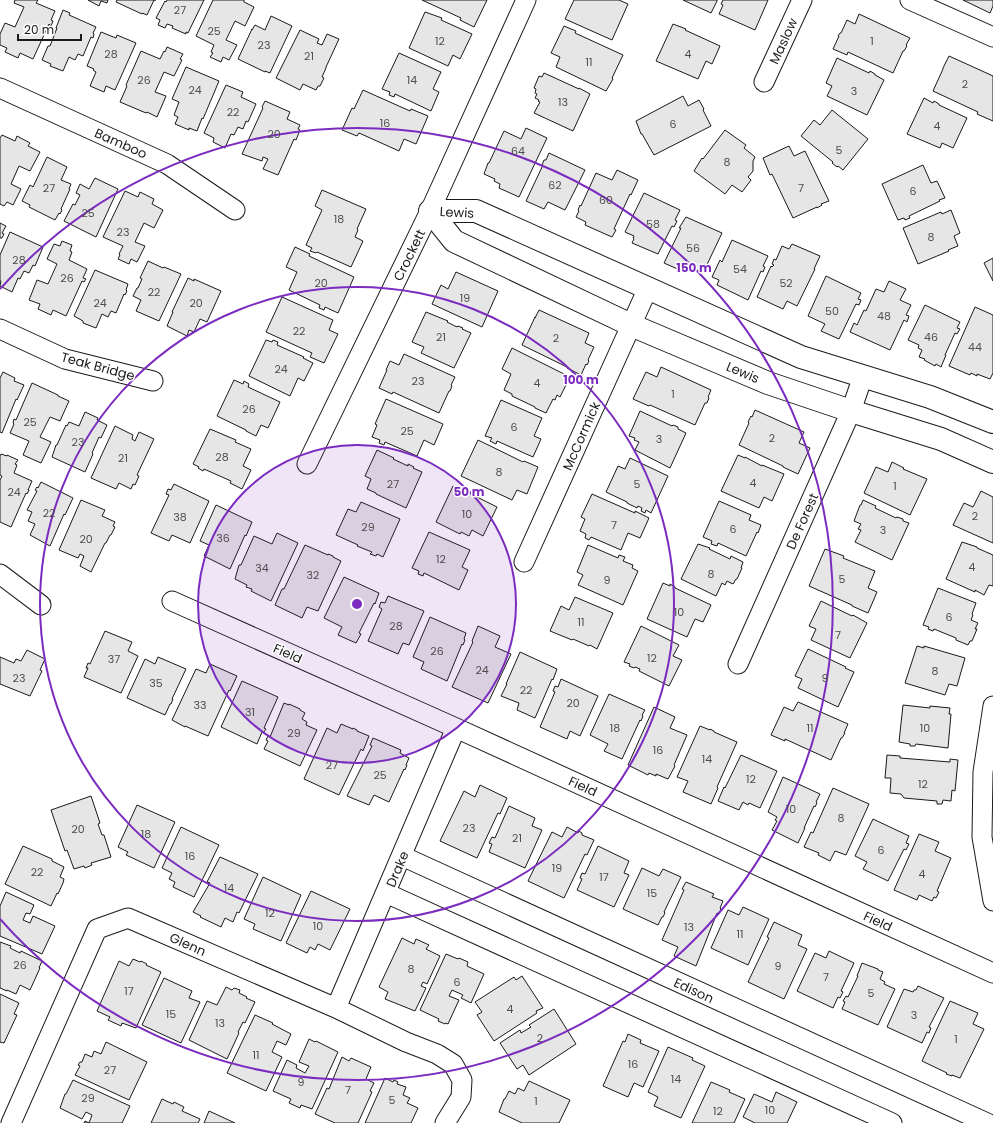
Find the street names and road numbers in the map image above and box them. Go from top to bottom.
street label: Maslow [764,15,803,67]
street label: Bamboo [92,123,150,163]
street label: Lewis [439,202,475,223]
street label: Crockett [389,226,430,284]
street label: Teak Bridge [59,348,137,385]
street label: Lewis [723,357,763,388]
street label: McCormick [558,399,605,474]
street label: De Forest [782,490,823,552]
street label: Field [270,639,305,668]
street label: Field [565,772,600,801]
street label: Drake [381,848,414,890]
street label: Field [860,907,895,936]
street label: Glenn [167,928,209,961]
street label: Edison [671,973,717,1008]

